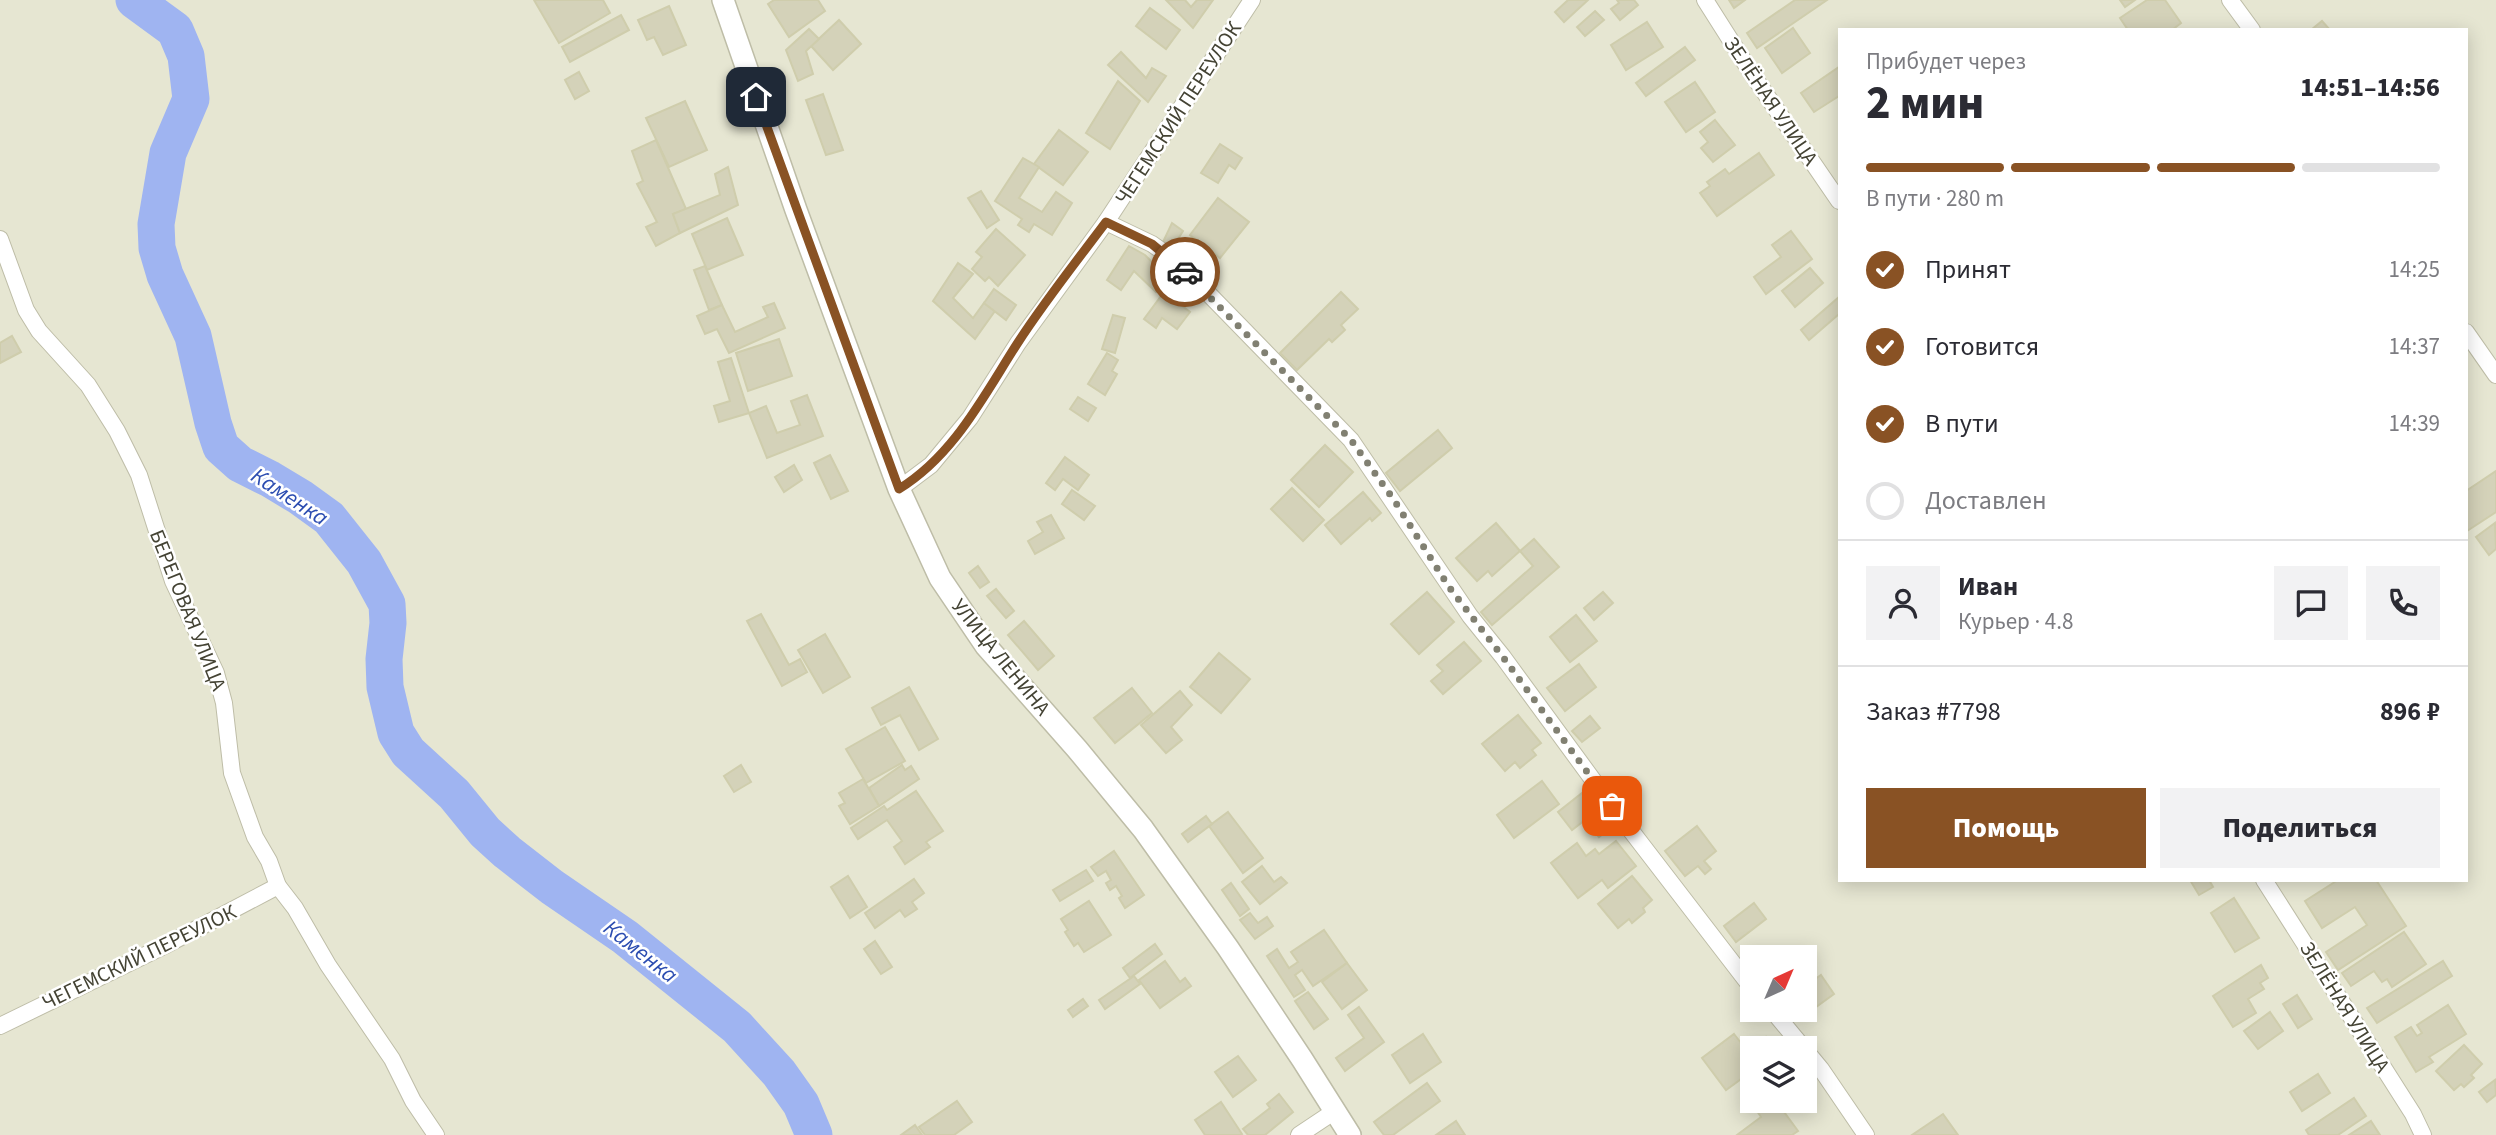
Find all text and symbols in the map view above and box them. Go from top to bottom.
street label: ЧЕГЕМСКИЙ ПЕРЕУЛОК [1107,15,1249,210]
street label: ЗЕЛЁНАЯ УЛИЦА [1717,30,1826,172]
text: Прибудет через [1866,45,2026,78]
pin [726,67,786,127]
text: 14:51–14:56 [2300,69,2440,106]
text: 2 мин [1866,71,1984,136]
icon: home [737,78,775,116]
text: В пути · 280 m [1866,182,2004,215]
courier [1150,237,1220,307]
icon: check [1866,251,1904,289]
text: Принят [1925,251,2011,288]
icon: car [1166,253,1204,291]
text: 14:25 [2389,253,2440,286]
icon: check [1866,328,1904,366]
text: Готовится [1925,328,2039,365]
text: 14:37 [2389,330,2440,363]
icon: check [1866,405,1904,443]
text: В пути [1925,405,1999,442]
text: 14:39 [2389,407,2440,440]
water label: Каменка [245,459,335,534]
text: Доставлен [1925,482,2047,519]
street label: БЕРЕГОВАЯ УЛИЦА [142,525,234,696]
button: person [1866,566,1940,640]
button: chat [2274,566,2348,640]
button: phone [2366,566,2440,640]
text: Иван [1958,568,2018,605]
street label: УЛИЦА ЛЕНИНА [944,592,1058,722]
text: Курьер · 4.8 [1958,605,2073,638]
text: Заказ #7798 [1866,693,2001,730]
text: 896 ₽ [2380,693,2440,730]
pin [1582,776,1642,836]
icon: bag [1593,787,1631,825]
button: Помощь [1866,788,2146,868]
button: Поделиться [2160,788,2440,868]
street label: ЧЕГЕМСКИЙ ПЕРЕУЛОК [37,897,242,1017]
water label: Каменка [597,912,685,991]
street label: ЗЕЛЁНАЯ УЛИЦА [2293,936,2398,1079]
north arrow [1740,945,1816,1022]
map controls [1740,945,1817,1113]
button: layers [1740,1036,1817,1113]

